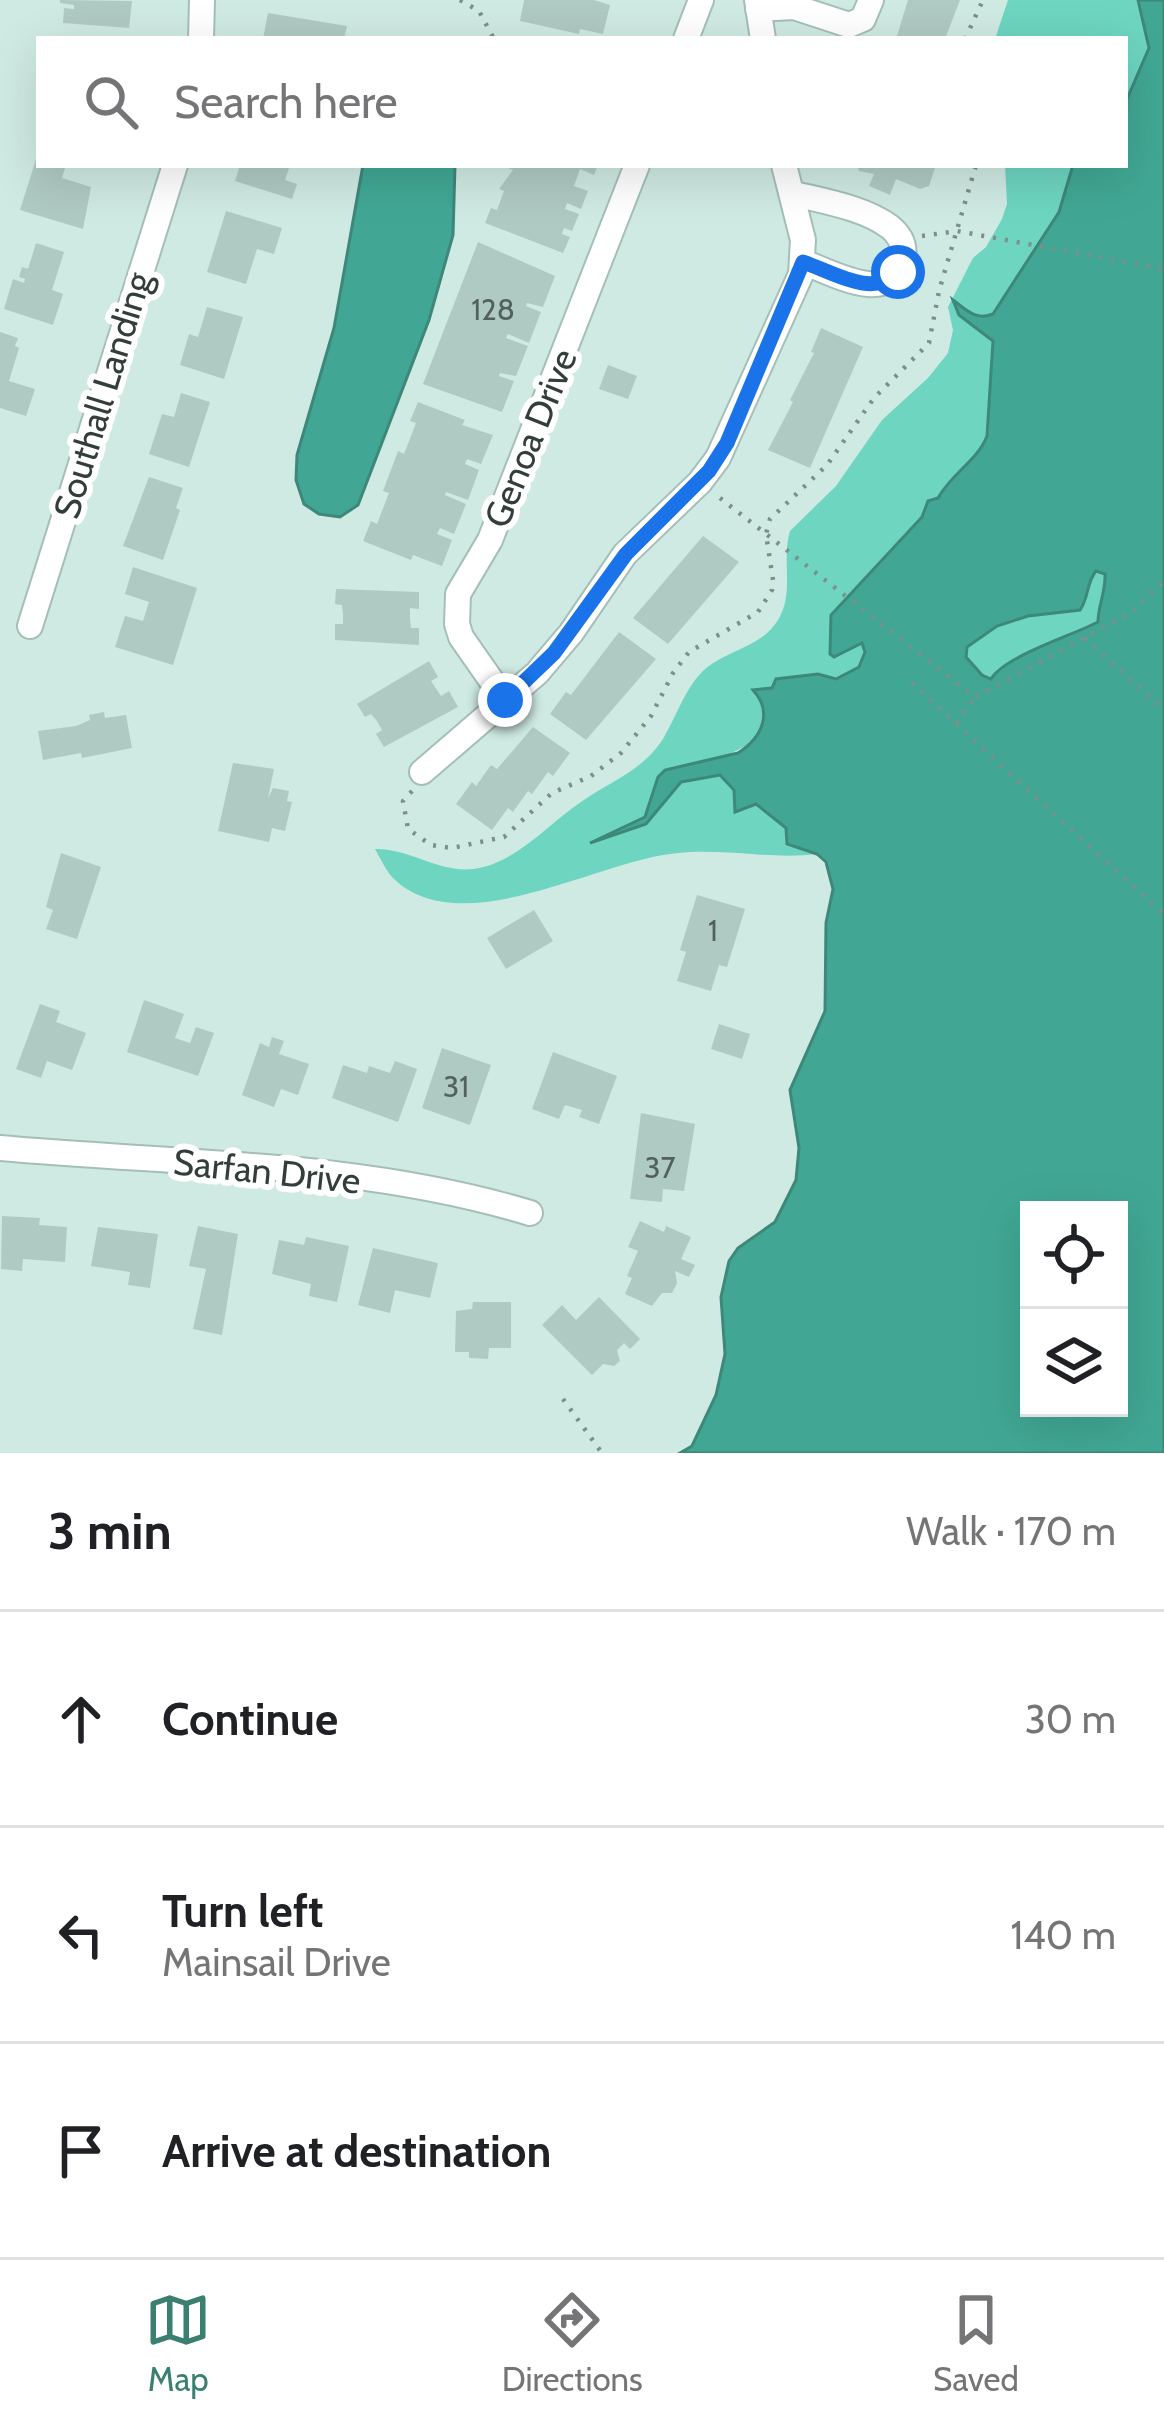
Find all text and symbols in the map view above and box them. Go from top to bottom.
search box [36,36,1128,168]
icon: search [78,69,144,135]
text: Search here [174,75,398,129]
route start [871,245,925,299]
street label: Southall Landing [44,266,161,523]
house number: 128 [471,291,515,328]
street label: Genoa Drive [474,342,586,534]
route end [478,673,532,727]
house number: 1 [708,912,718,949]
house number: 31 [443,1068,469,1105]
street label: Sarfan Drive [171,1139,363,1203]
house number: 37 [644,1149,676,1186]
map controls [1020,1201,1128,1417]
button: locate [1020,1201,1128,1309]
button: layers [1020,1309,1128,1417]
text: 3 min [48,1500,172,1562]
text: Walk · 170 m [906,1507,1116,1555]
icon: ahead [48,1686,114,1752]
text: Continue [162,1692,338,1746]
text: 30 m [1025,1695,1116,1743]
text: Turn left [162,1884,324,1938]
icon: left [48,1902,114,1968]
text: 140 m [1011,1911,1116,1959]
text: Mainsail Drive [162,1938,391,1986]
icon: arrive [48,2118,114,2184]
text: Arrive at destination [162,2124,551,2178]
tab: Map [145,2287,211,2399]
tab: Directions [502,2287,643,2399]
tab: Saved [933,2287,1019,2399]

